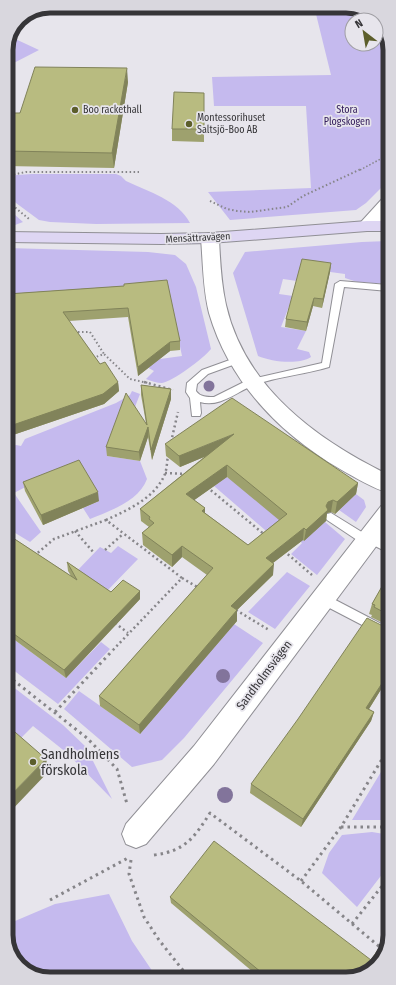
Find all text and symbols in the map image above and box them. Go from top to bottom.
north arrow [344,12,384,52]
text: N [353,17,365,31]
place label: Boo rackethall [83,104,142,116]
park label: Stora Plogskogen [324,104,370,128]
marker: Boo rackethall [70,105,80,115]
place label: Montessorihuset Saltsjö-Boo AB [197,112,266,136]
marker: Montessorihuset Saltsjö-Boo AB [184,119,194,129]
street label: Mensättravägen [165,230,231,246]
street label: Sandholmsvägen [233,638,295,712]
place label: Sandholmens förskola [41,746,119,779]
marker: Sandholmens förskola [28,757,38,767]

